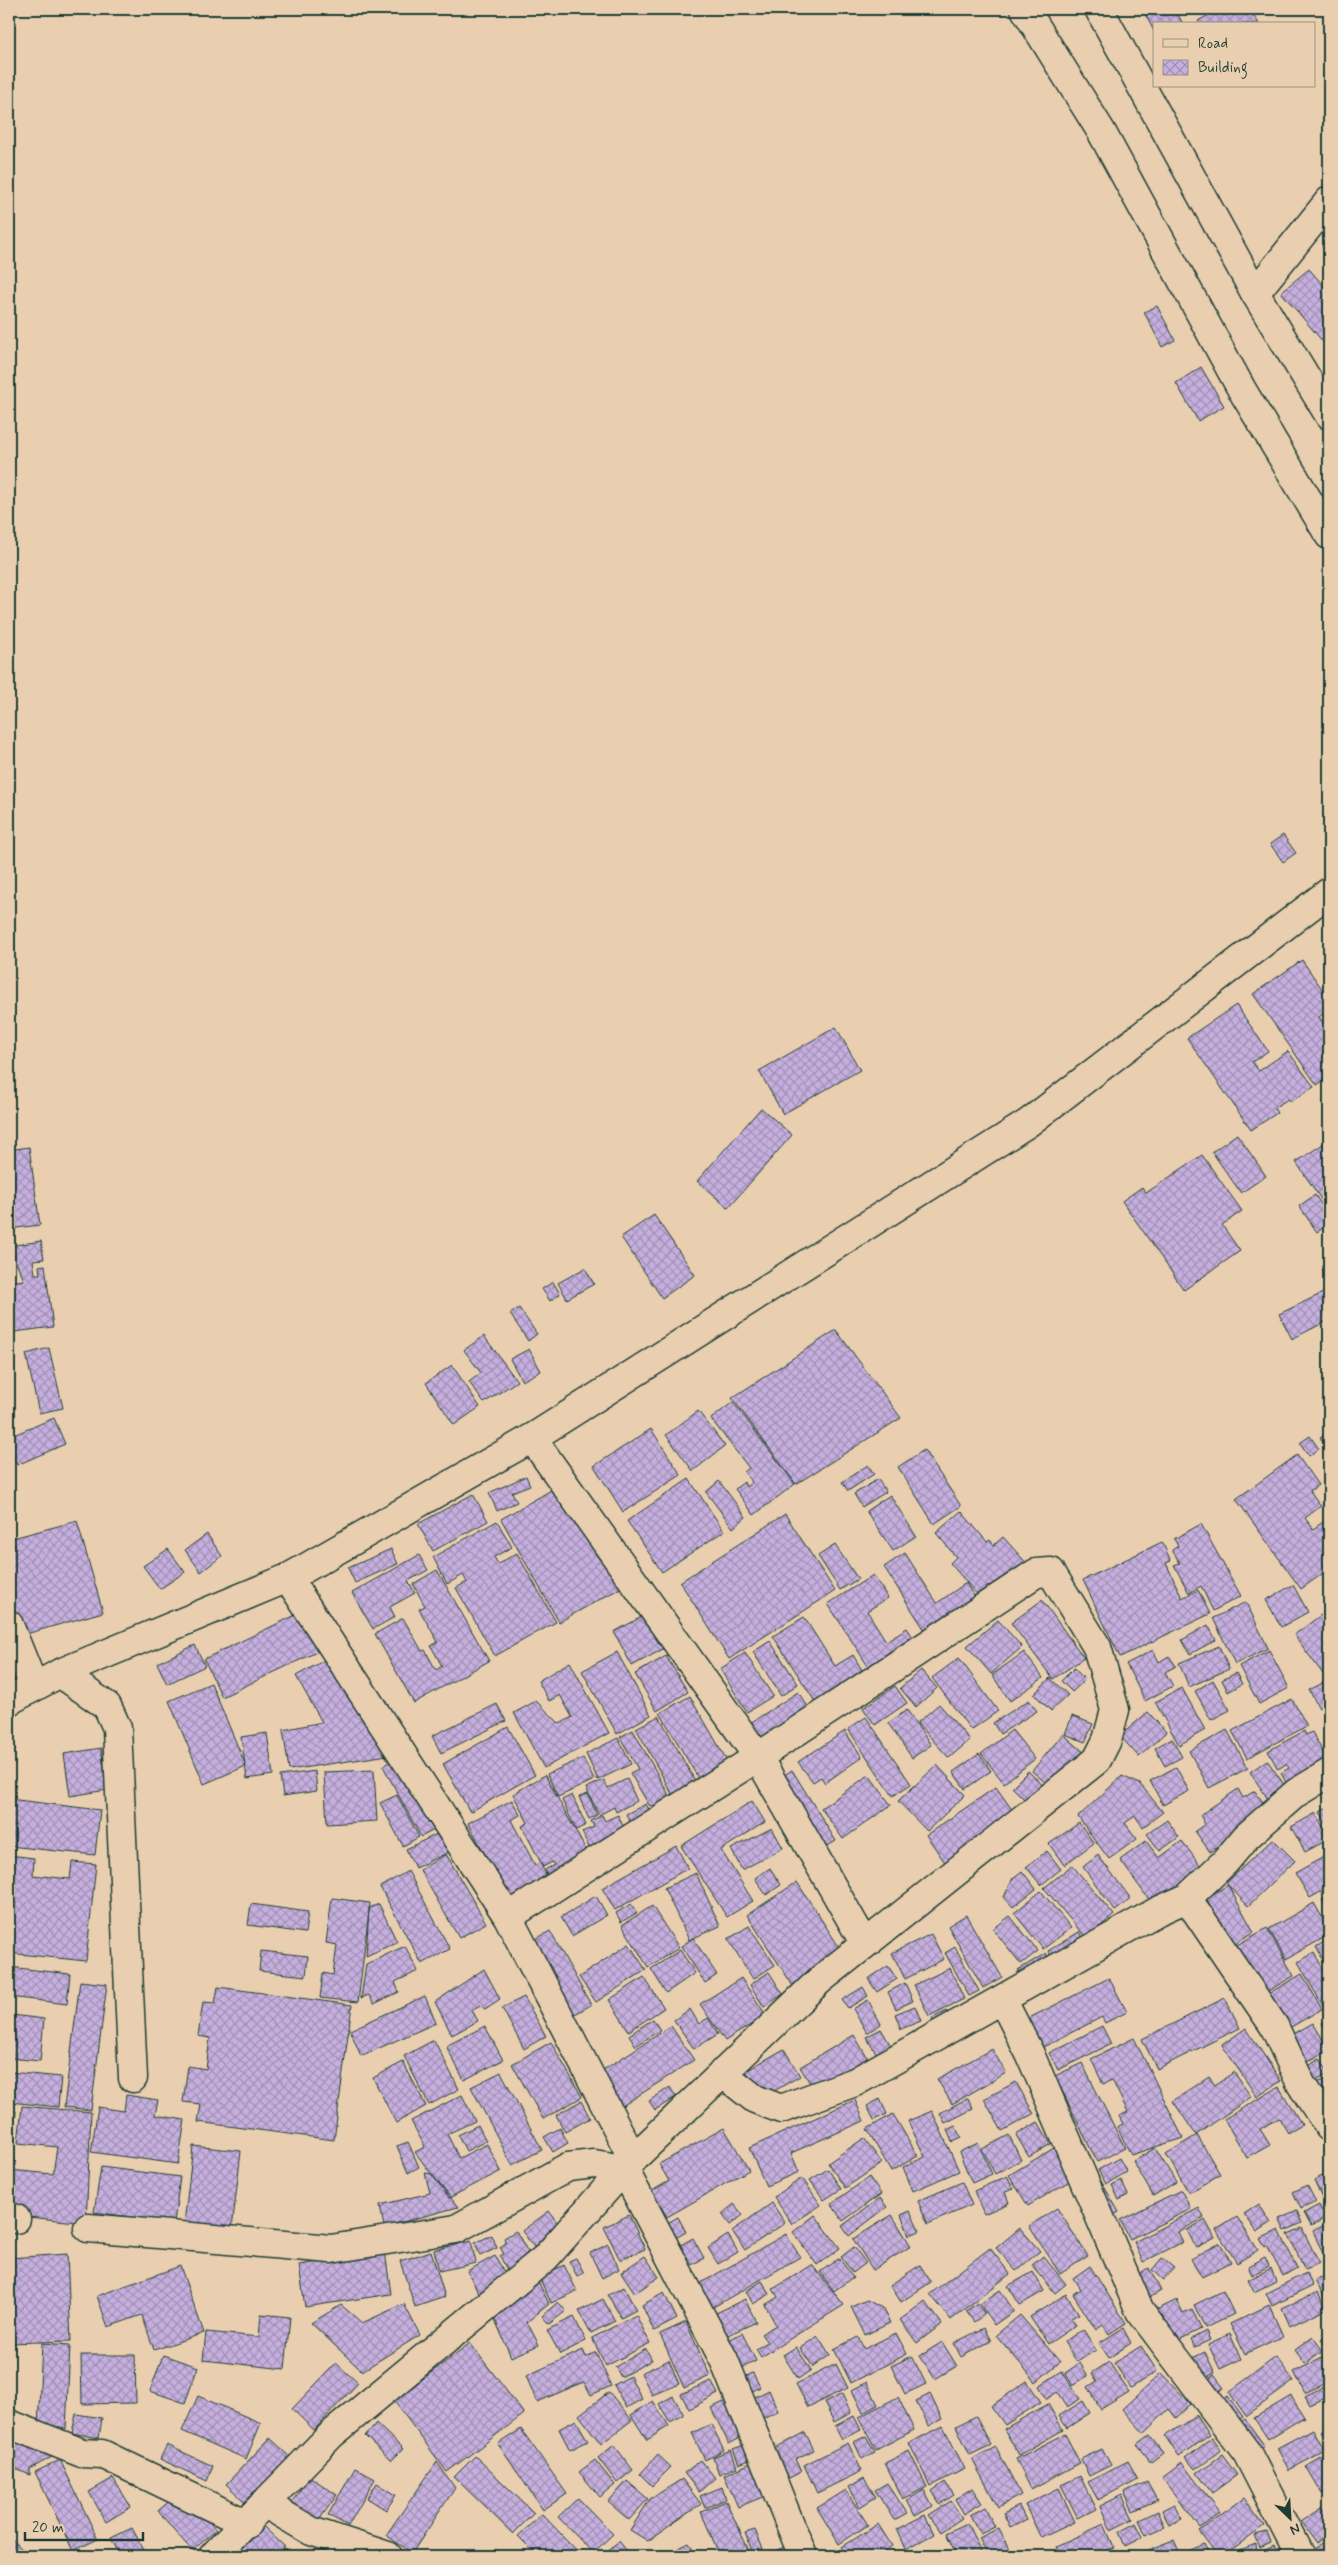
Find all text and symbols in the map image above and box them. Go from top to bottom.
legend [1153,22,1316,88]
text: Road [1198,34,1228,54]
text: Building [1198,58,1248,79]
north arrow [1266,2492,1316,2542]
scale bar [25,2510,142,2542]
text: 20 m [32,2518,64,2538]
text: N [1287,2519,1303,2539]

